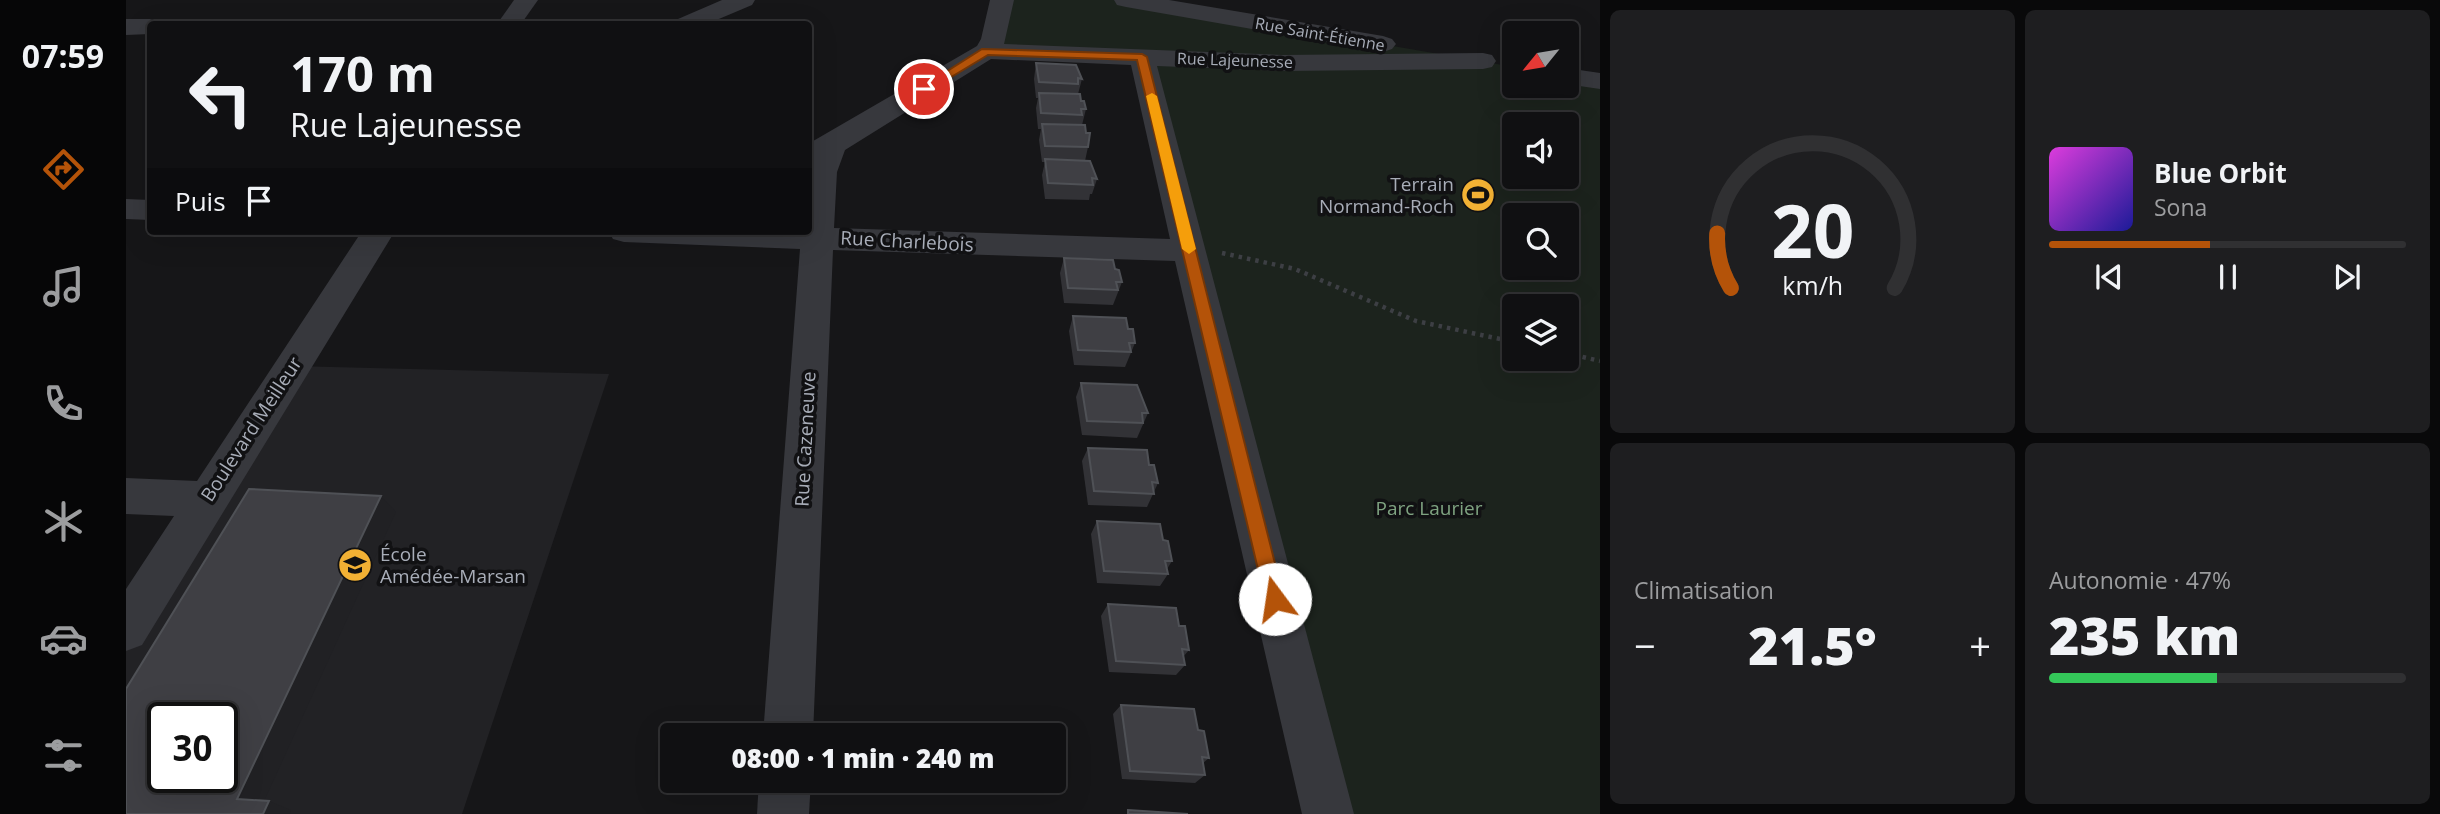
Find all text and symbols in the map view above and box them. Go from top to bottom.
street label: Rue Saint-Étienne [1253,12,1387,56]
north arrow [1502,21,1578,98]
map controls [1502,21,1579,371]
text: 07:59 [22,34,104,77]
text: 170 m [290,40,435,106]
street label: Rue Lajeunesse [1177,47,1293,73]
icon: left [175,49,266,140]
pin [894,59,954,119]
icon: arrive [905,70,943,108]
text: Rue Lajeunesse [290,103,522,146]
button: sound [1502,112,1579,189]
icon: directions [39,145,88,194]
text: Blue Orbit [2154,155,2287,191]
place label: Terrain Normand-Roch [1319,171,1454,219]
sports icon: Terrain Normand-Roch [1459,176,1497,214]
text: 20 [1771,180,1854,279]
icon: arrive [240,182,278,220]
text: Puis [175,183,226,219]
text: Sona [2154,191,2207,223]
button: search [1502,203,1579,280]
street label: Rue Charlebois [840,225,974,257]
icon: previous [2090,258,2128,296]
icon: pause [2209,258,2247,296]
icon: next [2328,258,2366,296]
icon: music [39,262,88,311]
text: km/h [1782,268,1843,302]
button: layers [1502,294,1579,371]
street label: Boulevard Meilleur [195,352,308,506]
street label: Rue Cazeneuve [788,371,822,507]
icon: phone [39,379,88,428]
park label: Parc Laurier [1376,495,1483,521]
icon: climate [39,497,88,546]
place label: École Amédée-Marsan [380,541,526,589]
school or university icon: École Amédée-Marsan [336,546,374,584]
position arrow [1238,562,1312,636]
text: Autonomie · 47% [2049,564,2231,596]
text: Climatisation [1634,574,1774,606]
text: 235 km [2049,599,2240,670]
text: 21.5° [1748,609,1877,680]
icon: car [39,614,88,663]
text: − [1634,619,1656,671]
text: + [1969,619,1991,671]
speed limit sign: 30 [147,702,238,793]
icon: filters [39,731,88,780]
text: 08:00 · 1 min · 240 m [732,740,994,776]

